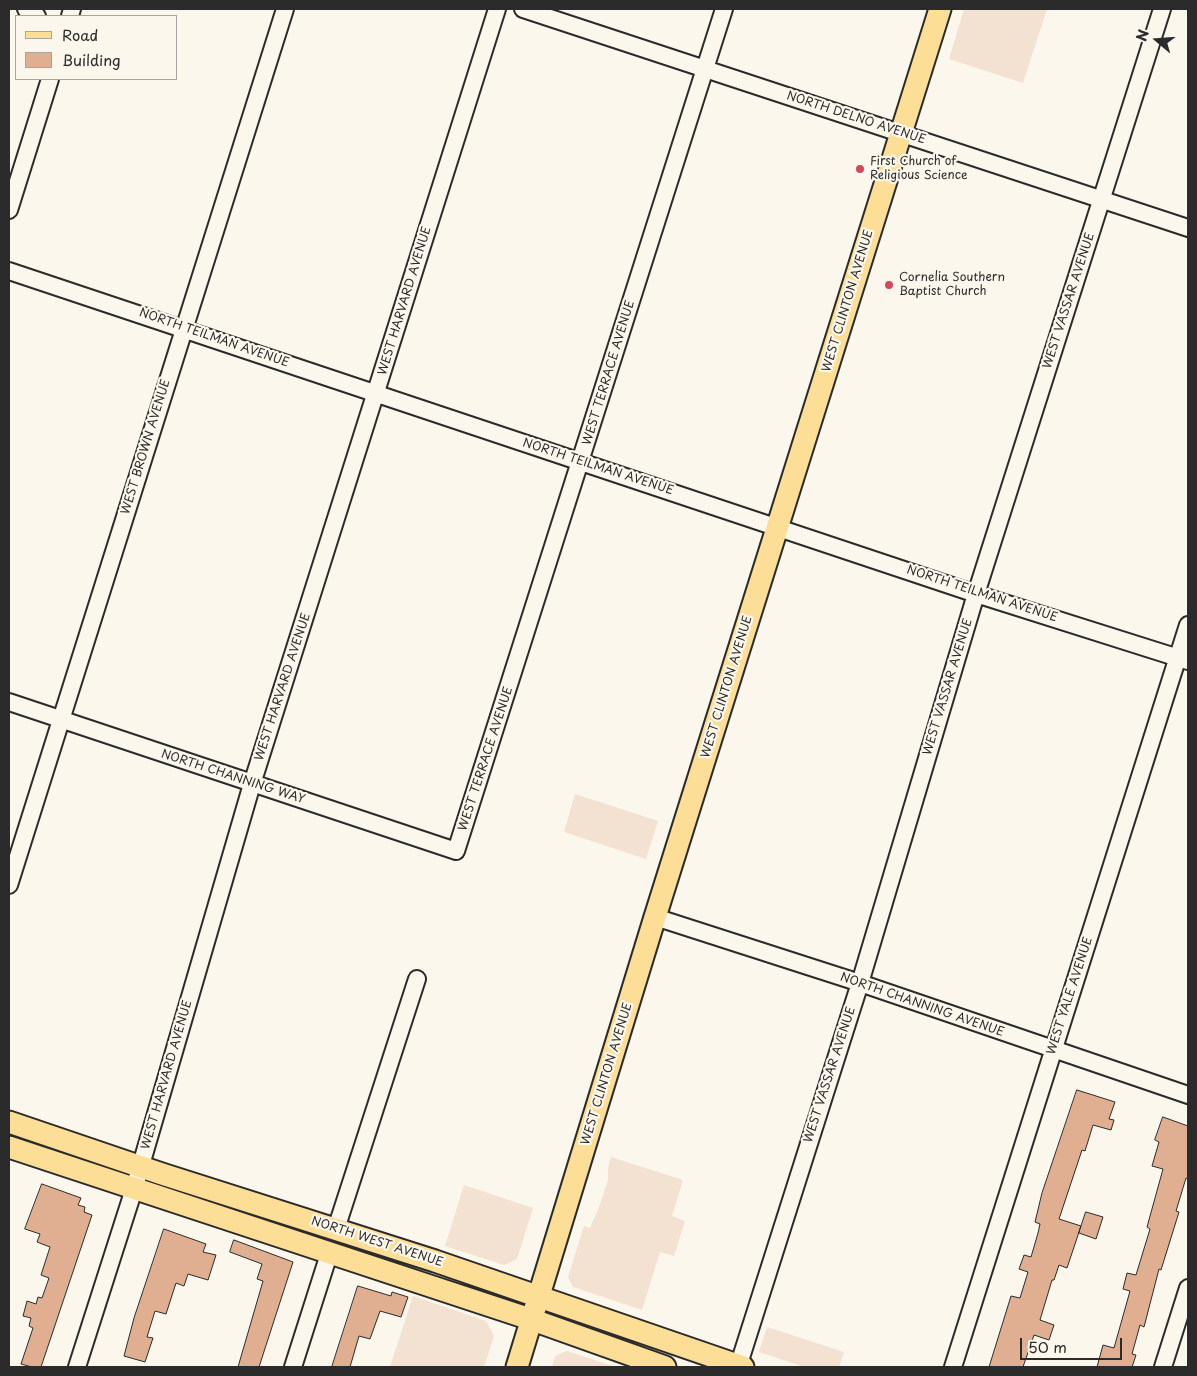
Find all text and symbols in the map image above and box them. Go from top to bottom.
legend [15,15,178,80]
north arrow [1132,15,1182,65]
text: Road [62,23,98,46]
text: N [1131,27,1154,44]
text: Building [62,48,121,71]
street label: NORTH DELNO AVENUE [785,89,927,147]
place label: First Church of Religious Science [870,155,968,183]
marker: First Church of Religious Science [854,163,866,175]
street label: WEST HARVARD AVENUE [376,225,434,377]
street label: WEST CLINTON AVENUE [820,228,876,374]
street label: WEST VASSAR AVENUE [1040,231,1098,371]
place label: Cornelia Southern Baptist Church [899,271,1005,299]
marker: Cornelia Southern Baptist Church [883,279,895,291]
street label: WEST TERRACE AVENUE [580,299,638,447]
street label: NORTH TEILMAN AVENUE [137,306,291,370]
street label: WEST BROWN AVENUE [119,378,173,516]
street label: NORTH TEILMAN AVENUE [521,436,675,498]
street label: NORTH TEILMAN AVENUE [905,563,1059,625]
street label: WEST HARVARD AVENUE [252,611,314,763]
street label: WEST CLINTON AVENUE [699,614,755,760]
street label: WEST VASSAR AVENUE [920,617,976,757]
street label: WEST TERRACE AVENUE [456,685,516,833]
street label: NORTH CHANNING WAY [159,747,307,807]
street label: WEST YALE AVENUE [1044,935,1096,1057]
street label: NORTH CHANNING AVENUE [838,970,1006,1040]
street label: WEST HARVARD AVENUE [139,999,195,1151]
street label: WEST CLINTON AVENUE [579,1001,635,1147]
street label: WEST VASSAR AVENUE [801,1005,859,1145]
street label: NORTH WEST AVENUE [309,1214,445,1270]
scale bar [1022,1328,1124,1360]
text: 50 m [1028,1335,1067,1358]

